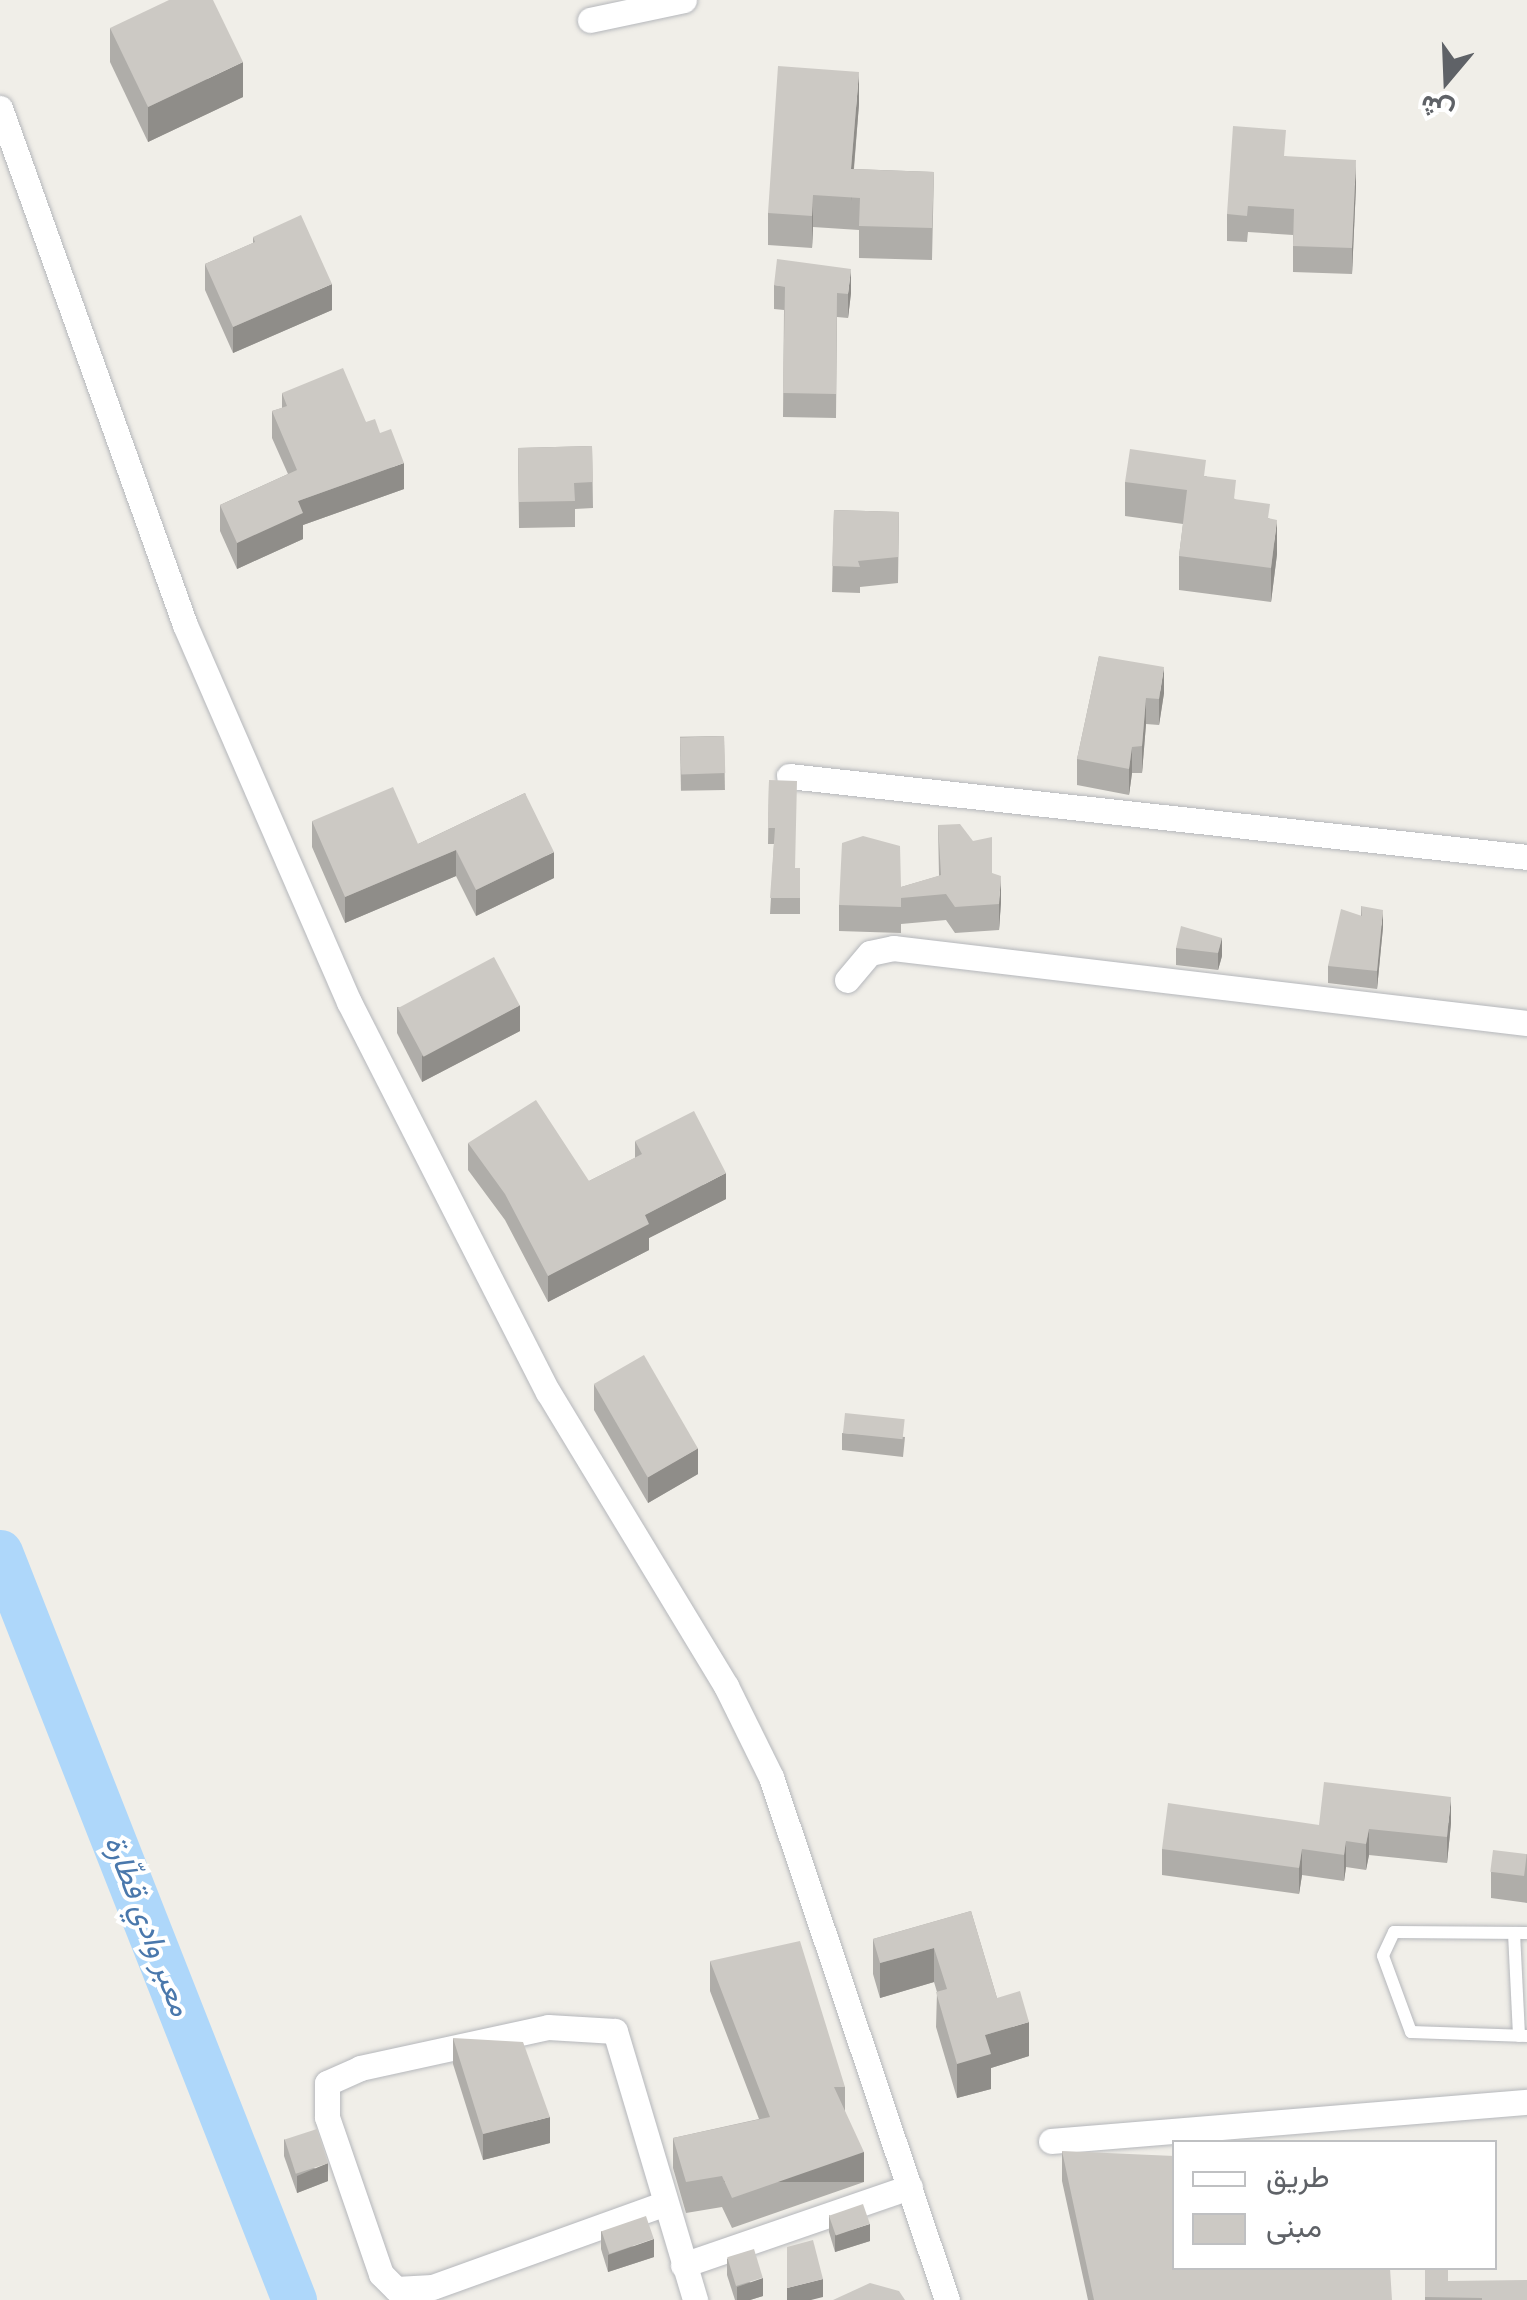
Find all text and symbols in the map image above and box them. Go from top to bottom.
north arrow [1397,30,1497,130]
text: ش [1416,87,1459,130]
water label: معبر وادي قطّارة [96,1831,198,2021]
legend [1172,2140,1497,2270]
text: طريق [1266,2159,1330,2196]
text: مبنى [1266,2209,1322,2246]

